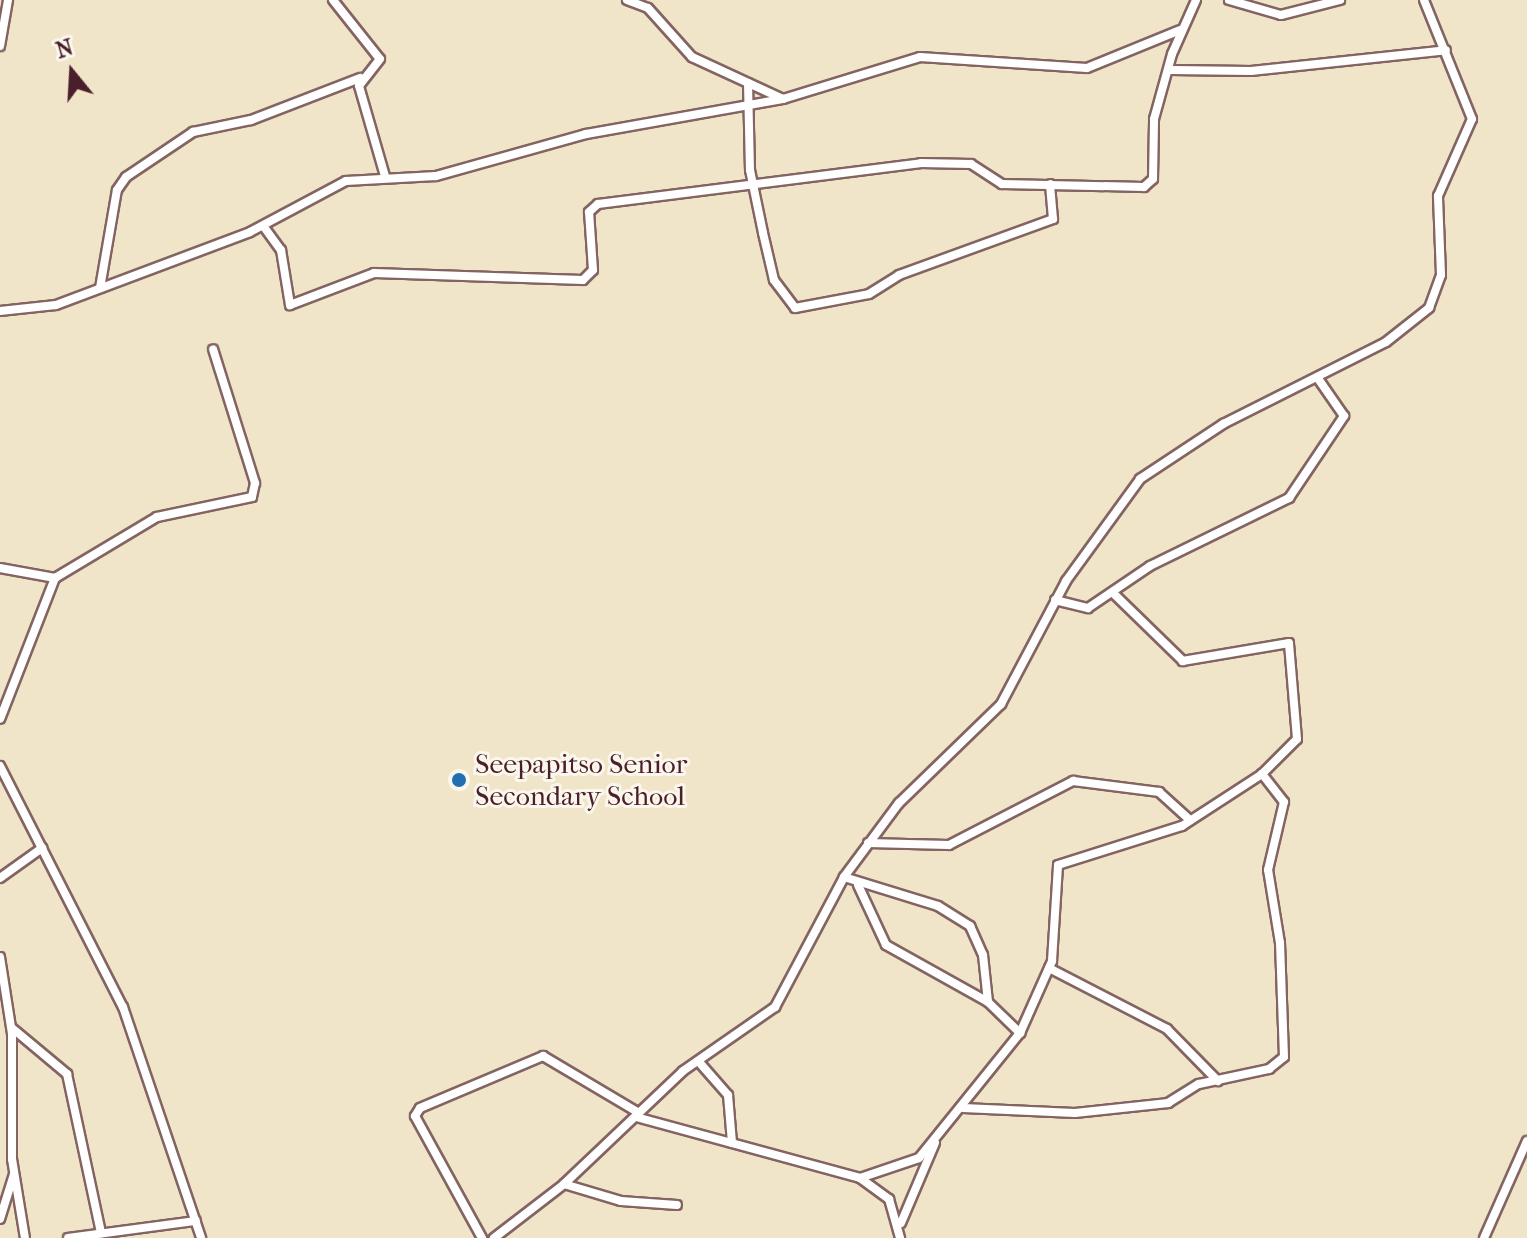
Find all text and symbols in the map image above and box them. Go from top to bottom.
north arrow [32,32,112,112]
text: N [53,34,77,64]
place label: Seepapitso Senior Secondary School [475,747,688,813]
marker: Seepapitso Senior Secondary School [450,771,468,789]

